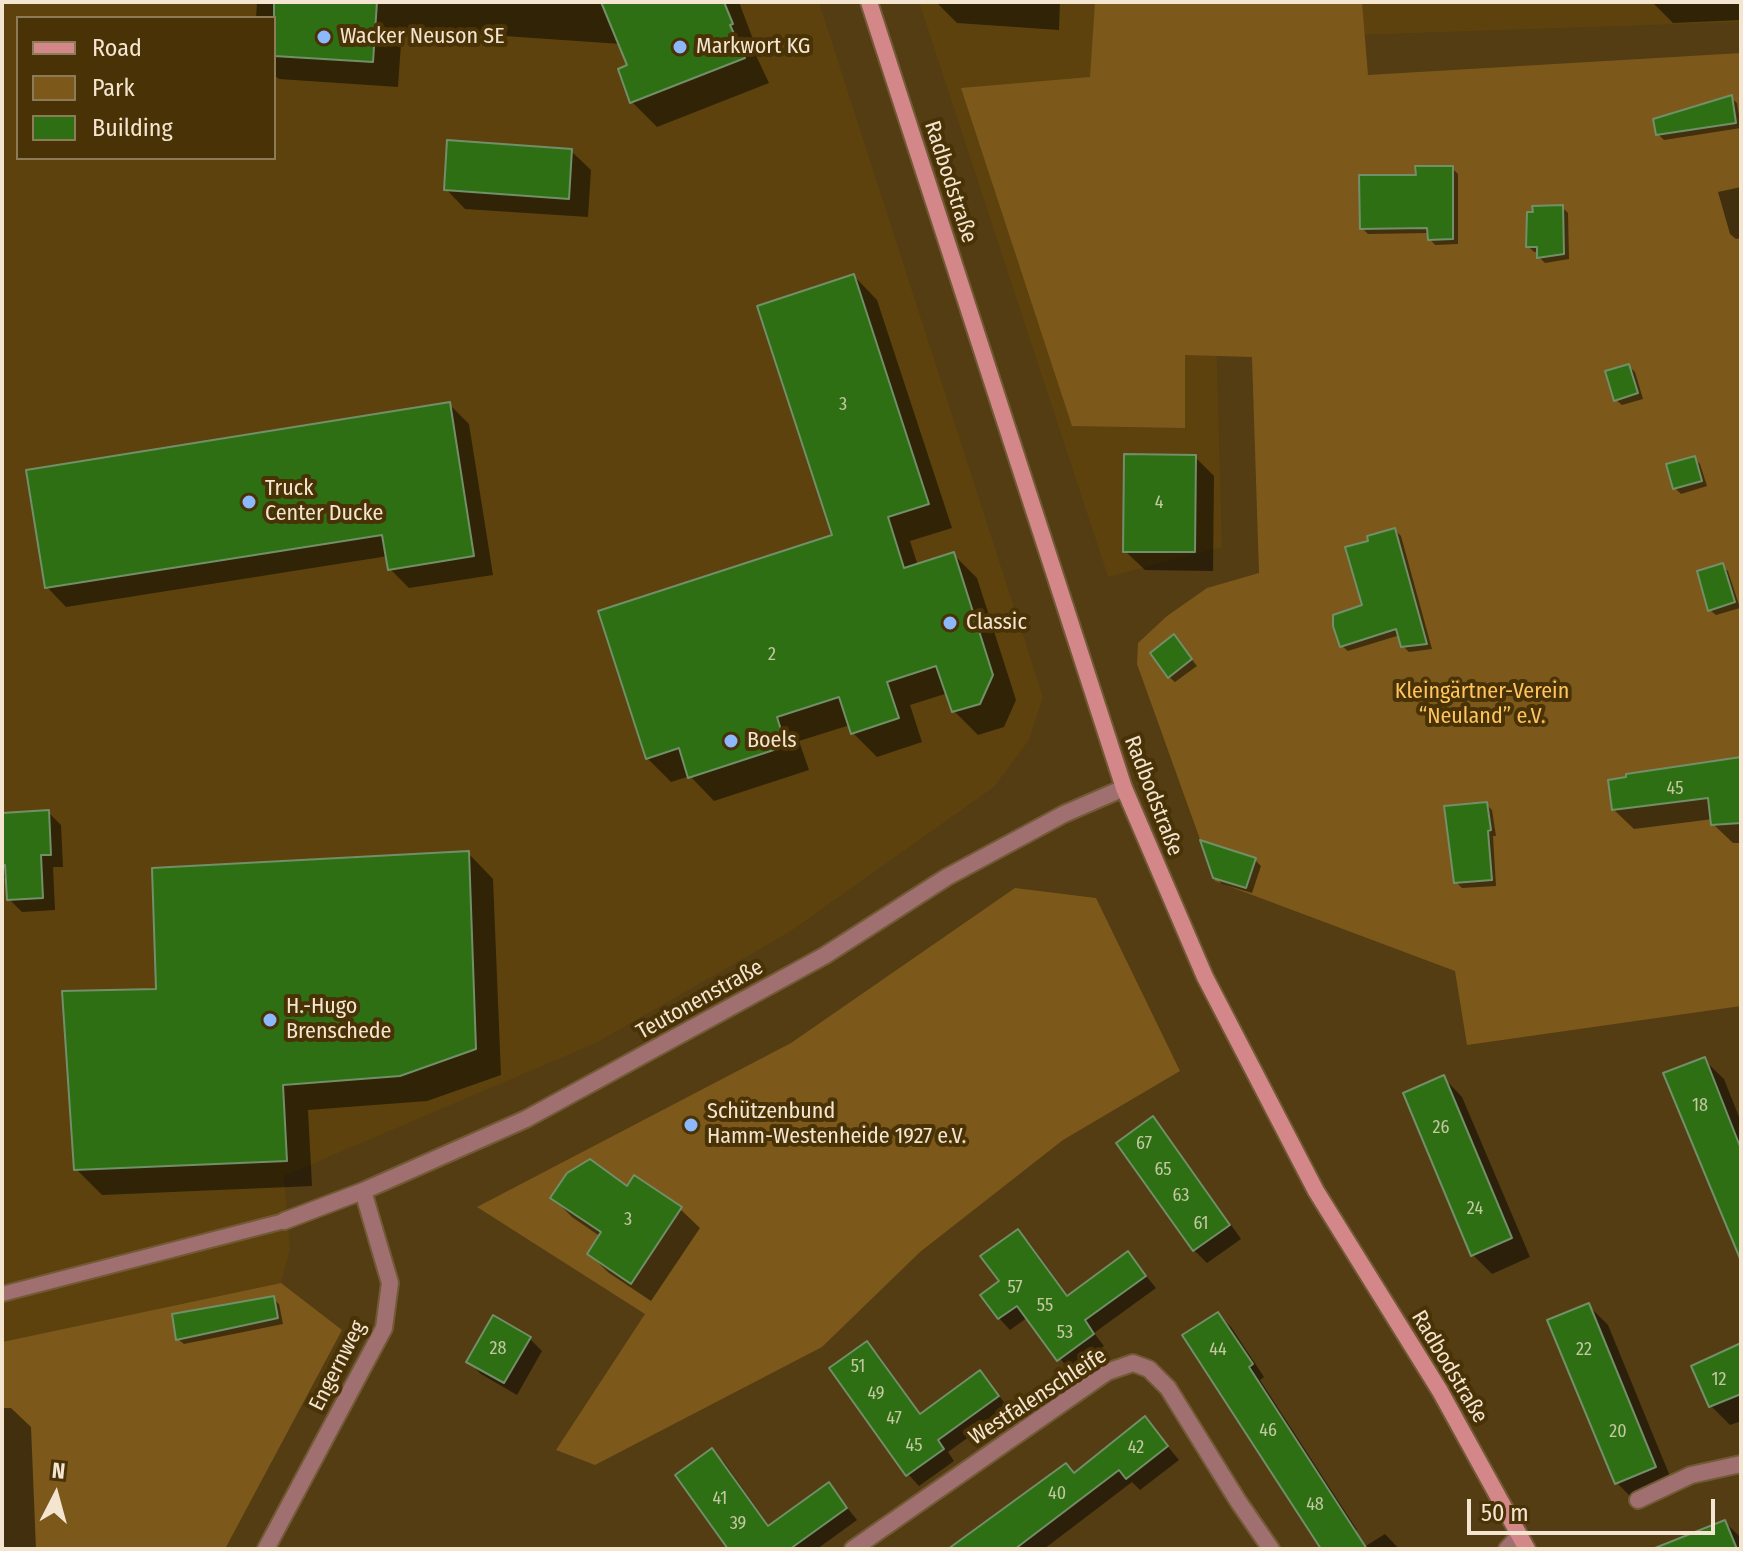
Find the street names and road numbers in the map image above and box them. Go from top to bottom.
street label: Radbodstraße [918,118,982,246]
street label: Radbodstraße [1118,732,1188,860]
street label: Teutonenstraße [632,954,768,1046]
street label: Radbodstraße [1405,1306,1493,1428]
street label: Engernweg [304,1317,372,1415]
street label: Westfalenschleife [964,1343,1112,1451]

